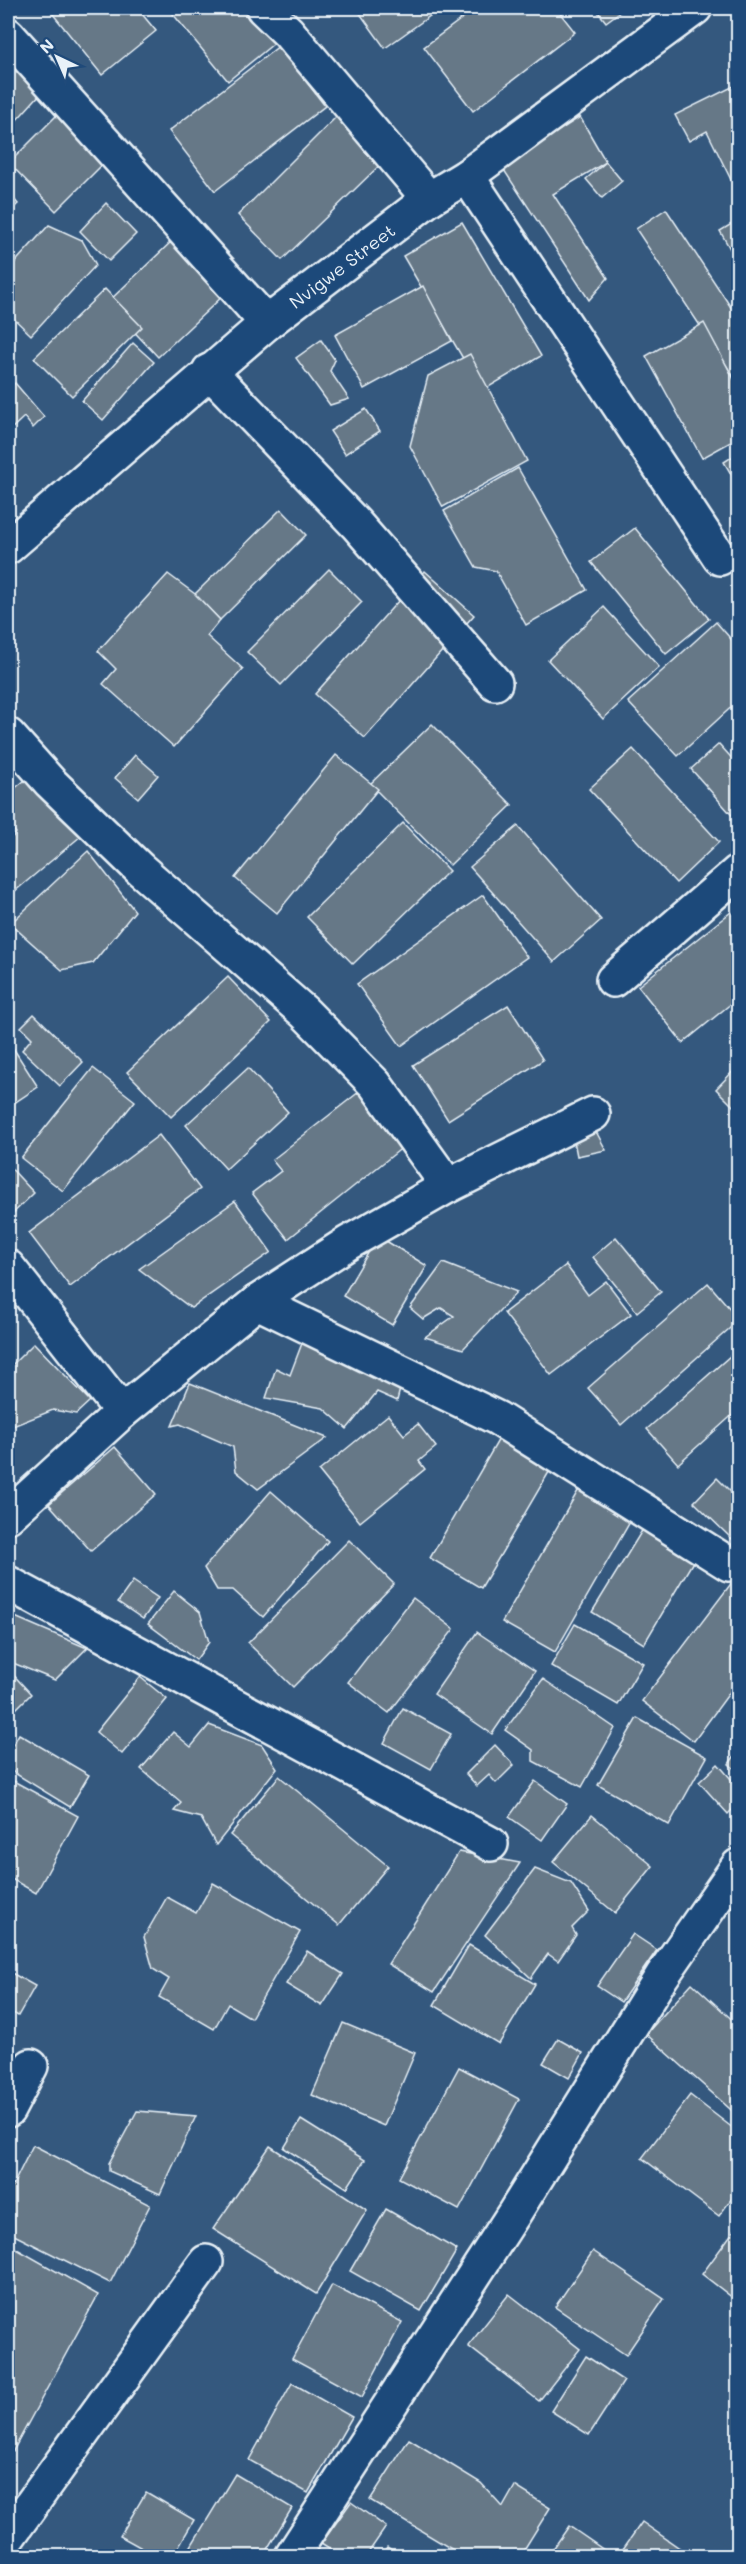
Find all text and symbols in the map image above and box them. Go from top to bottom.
north arrow [27,27,87,87]
text: N [35,34,58,58]
street label: Nvigwe Street [284,218,400,314]

